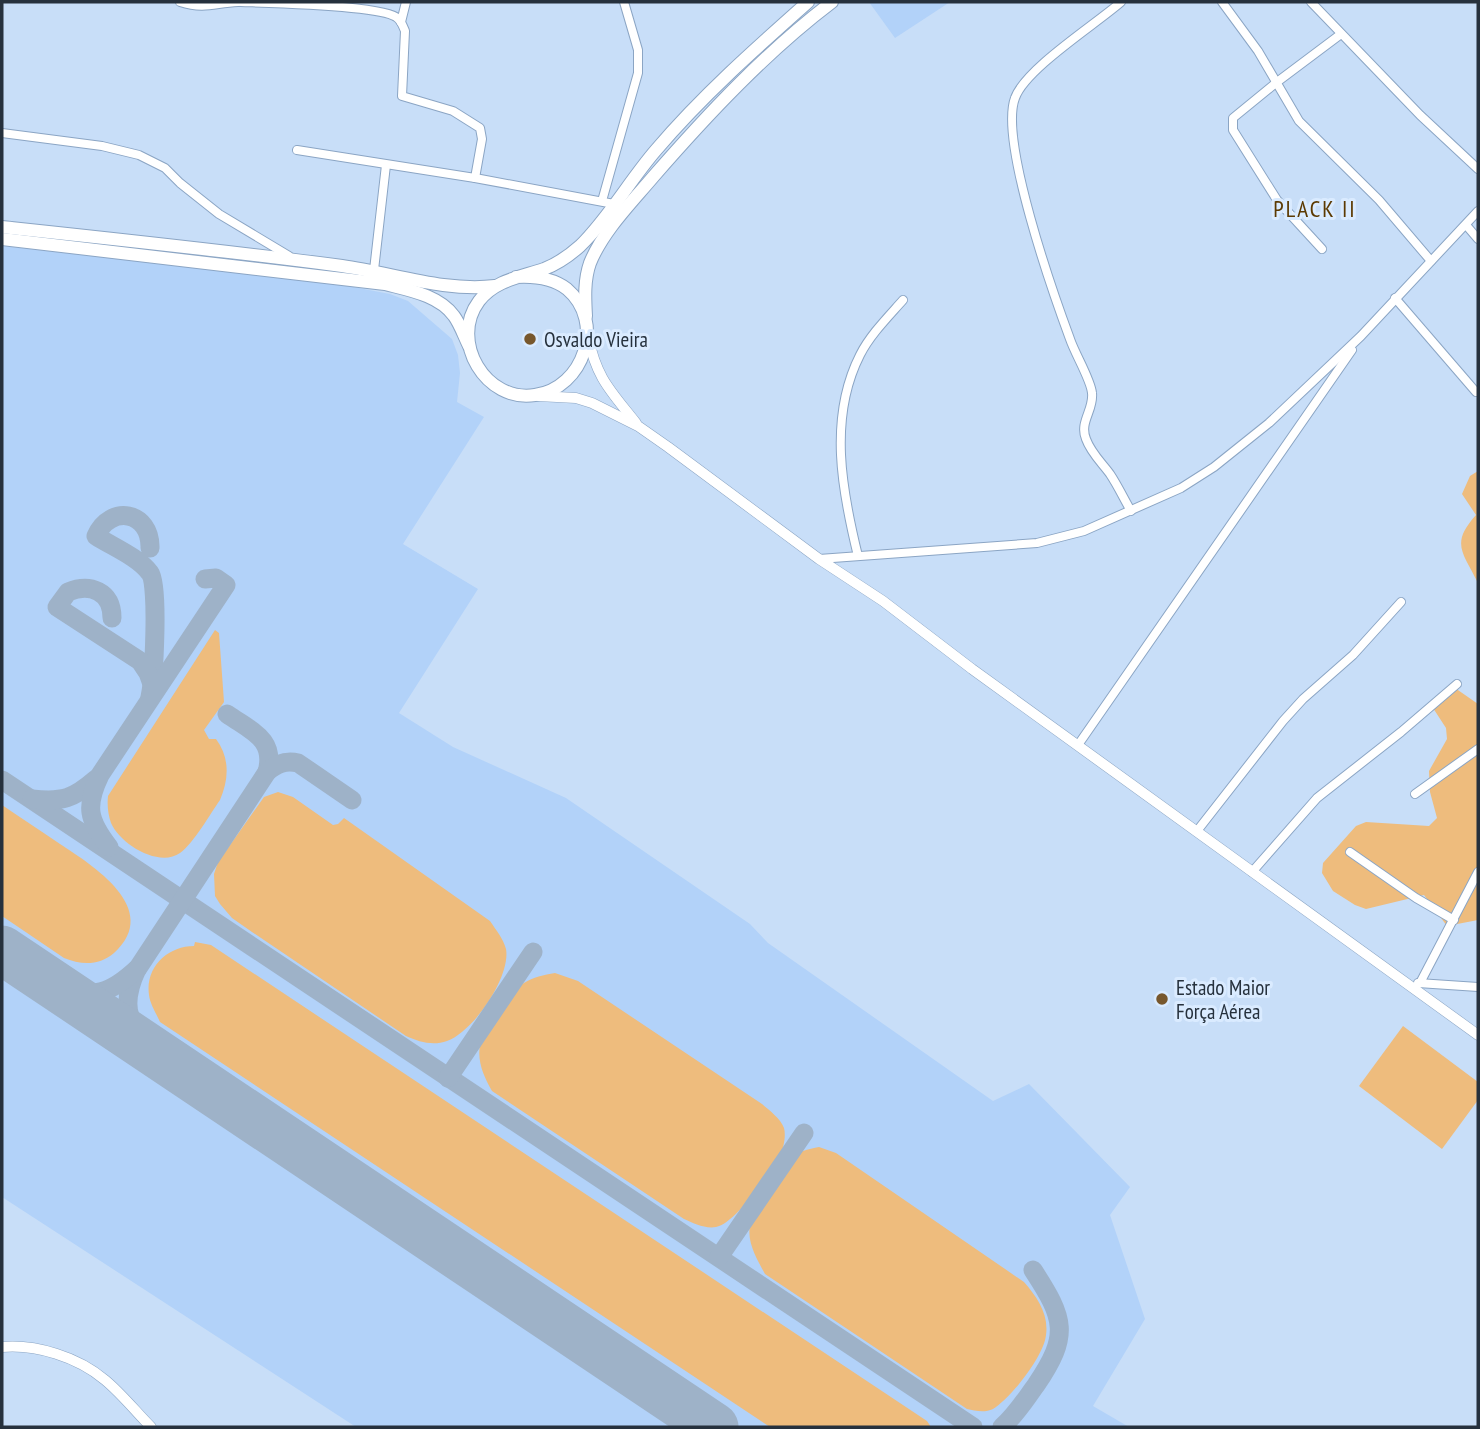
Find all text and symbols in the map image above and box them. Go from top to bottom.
district label: PLACK II [1273,194,1357,223]
place label: Osvaldo Vieira [544,326,648,353]
marker: Osvaldo Vieira [522,331,538,347]
place label: Estado Maior Força Aérea [1176,974,1270,1025]
marker: Estado Maior Força Aérea [1154,991,1170,1007]

